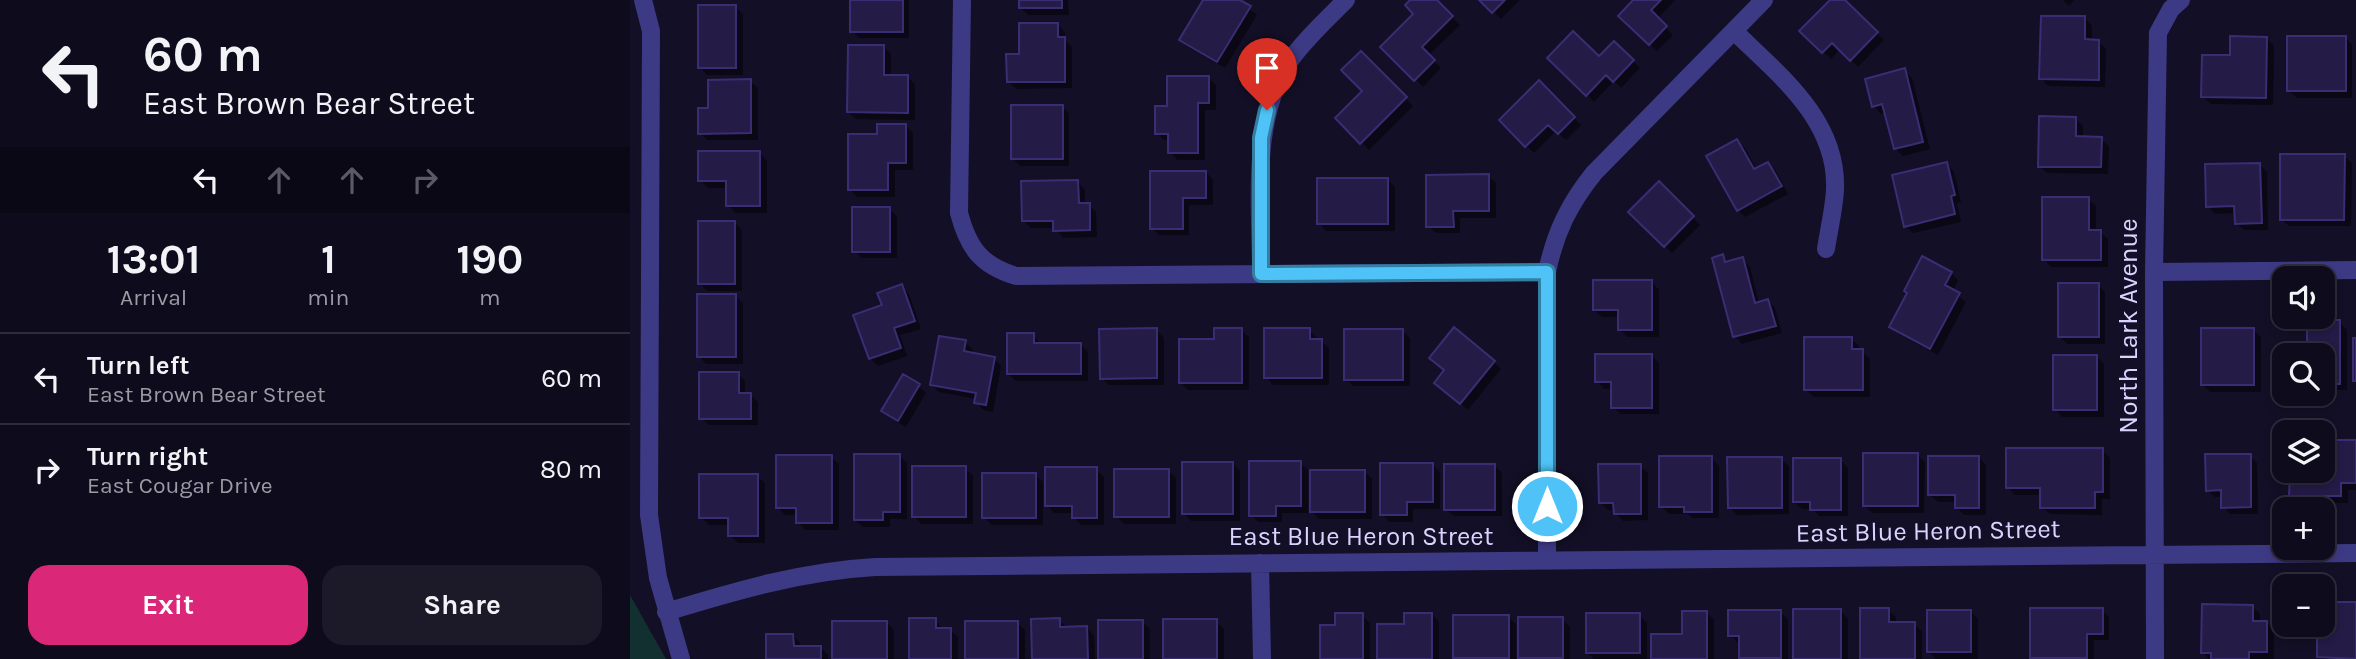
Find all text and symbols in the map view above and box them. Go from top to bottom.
text: 60 m [143,26,263,83]
icon: left [28,28,119,119]
pin [1237,38,1297,110]
icon: arrive [1248,49,1286,87]
text: East Brown Bear Street [143,85,475,122]
icon: left [187,161,225,199]
icon: ahead [260,161,298,199]
icon: ahead [333,161,371,199]
icon: right [406,161,444,199]
street label: North Lark Avenue [2113,218,2144,434]
text: 13:01 [107,234,201,284]
text: 1 [321,234,336,284]
text: 190 [456,234,523,284]
map controls [2272,266,2335,637]
button: sound [2272,266,2335,329]
text: Arrival [120,284,187,311]
text: min [307,284,350,311]
text: m [479,284,501,311]
button: search [2272,343,2335,406]
text: Turn left [87,350,189,381]
icon: left [28,360,66,398]
text: 60 m [541,363,602,394]
text: East Brown Bear Street [87,381,326,408]
button: layers [2272,420,2335,483]
text: Turn right [87,441,208,472]
icon: right [28,451,66,489]
text: 80 m [540,454,602,485]
position arrow [1510,469,1584,543]
text: East Cougar Drive [87,472,273,499]
button: + [2272,497,2335,560]
street label: East Blue Heron Street [1795,513,2061,549]
street label: East Blue Heron Street [1229,521,1494,552]
button: Exit [28,565,308,645]
button: Share [322,565,602,645]
button: − [2272,574,2335,637]

